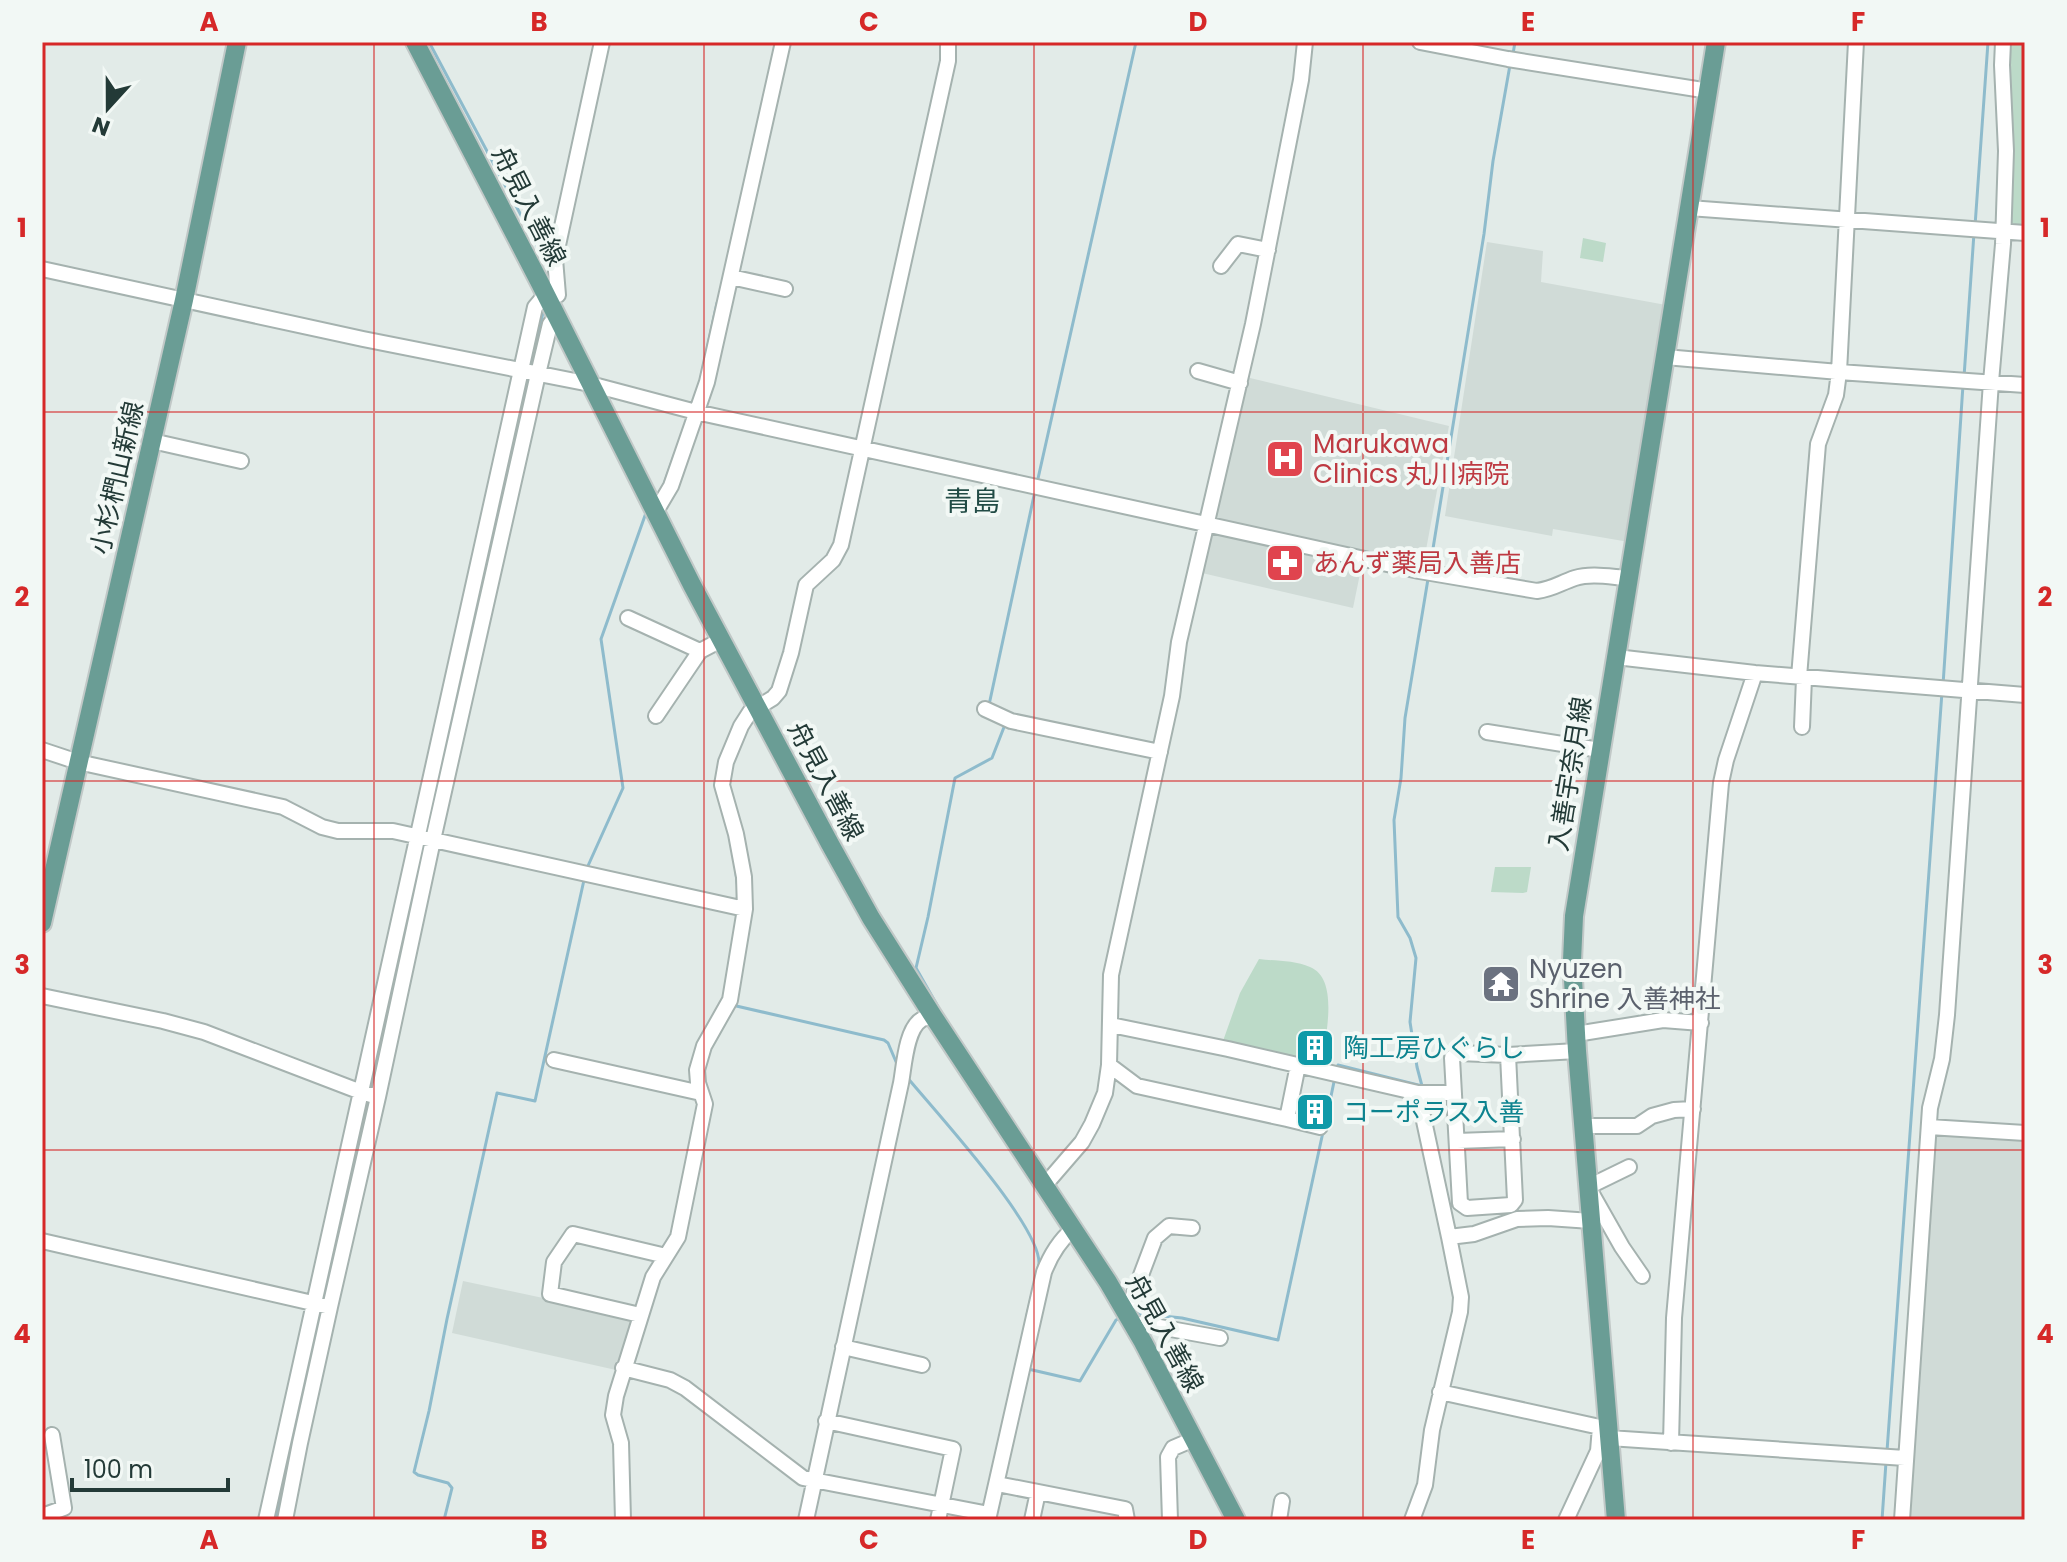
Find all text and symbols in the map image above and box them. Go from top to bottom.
text: A [199,4,219,40]
text: B [530,4,548,40]
text: C [859,4,879,40]
text: D [1189,4,1208,40]
text: E [1521,4,1535,40]
text: F [1851,4,1865,40]
north arrow [68,68,148,148]
text: N [88,109,114,144]
street label: 舟見入善線 [483,140,575,272]
text: 1 [17,210,27,246]
text: 1 [2040,210,2050,246]
street label: 小杉椚山新線 [82,398,152,558]
place label: Marukawa Clinics 丸川病院 [1313,426,1509,492]
hospital icon: Marukawa Clinics 丸川病院 [1264,438,1306,480]
district label: 青島 [944,482,1000,521]
pharmacy icon: あんず薬局入善店 [1264,542,1306,584]
place label: あんず薬局入善店 [1313,545,1521,581]
text: 2 [15,579,30,615]
text: 2 [2038,579,2053,615]
street label: 入善宇奈月線 [1540,694,1600,854]
street label: 舟見入善線 [780,715,872,847]
text: 3 [14,947,30,983]
text: 3 [2037,947,2053,983]
place label: Nyuzen Shrine 入善神社 [1529,951,1721,1017]
temple icon: Nyuzen Shrine 入善神社 [1480,963,1522,1005]
building icon: 陶工房ひぐらし [1294,1027,1336,1069]
place label: 陶工房ひぐらし [1343,1030,1525,1066]
building icon: コーポラス入善 [1294,1091,1336,1133]
place label: コーポラス入善 [1343,1094,1524,1130]
street label: 舟見入善線 [1118,1267,1212,1399]
text: 4 [13,1316,31,1352]
text: 4 [2036,1316,2054,1352]
scale bar [72,1442,228,1492]
text: 100 m [84,1453,153,1486]
text: A [199,1522,219,1558]
text: B [530,1522,548,1558]
text: C [859,1522,879,1558]
text: D [1189,1522,1208,1558]
text: E [1521,1522,1535,1558]
text: F [1851,1522,1865,1558]

